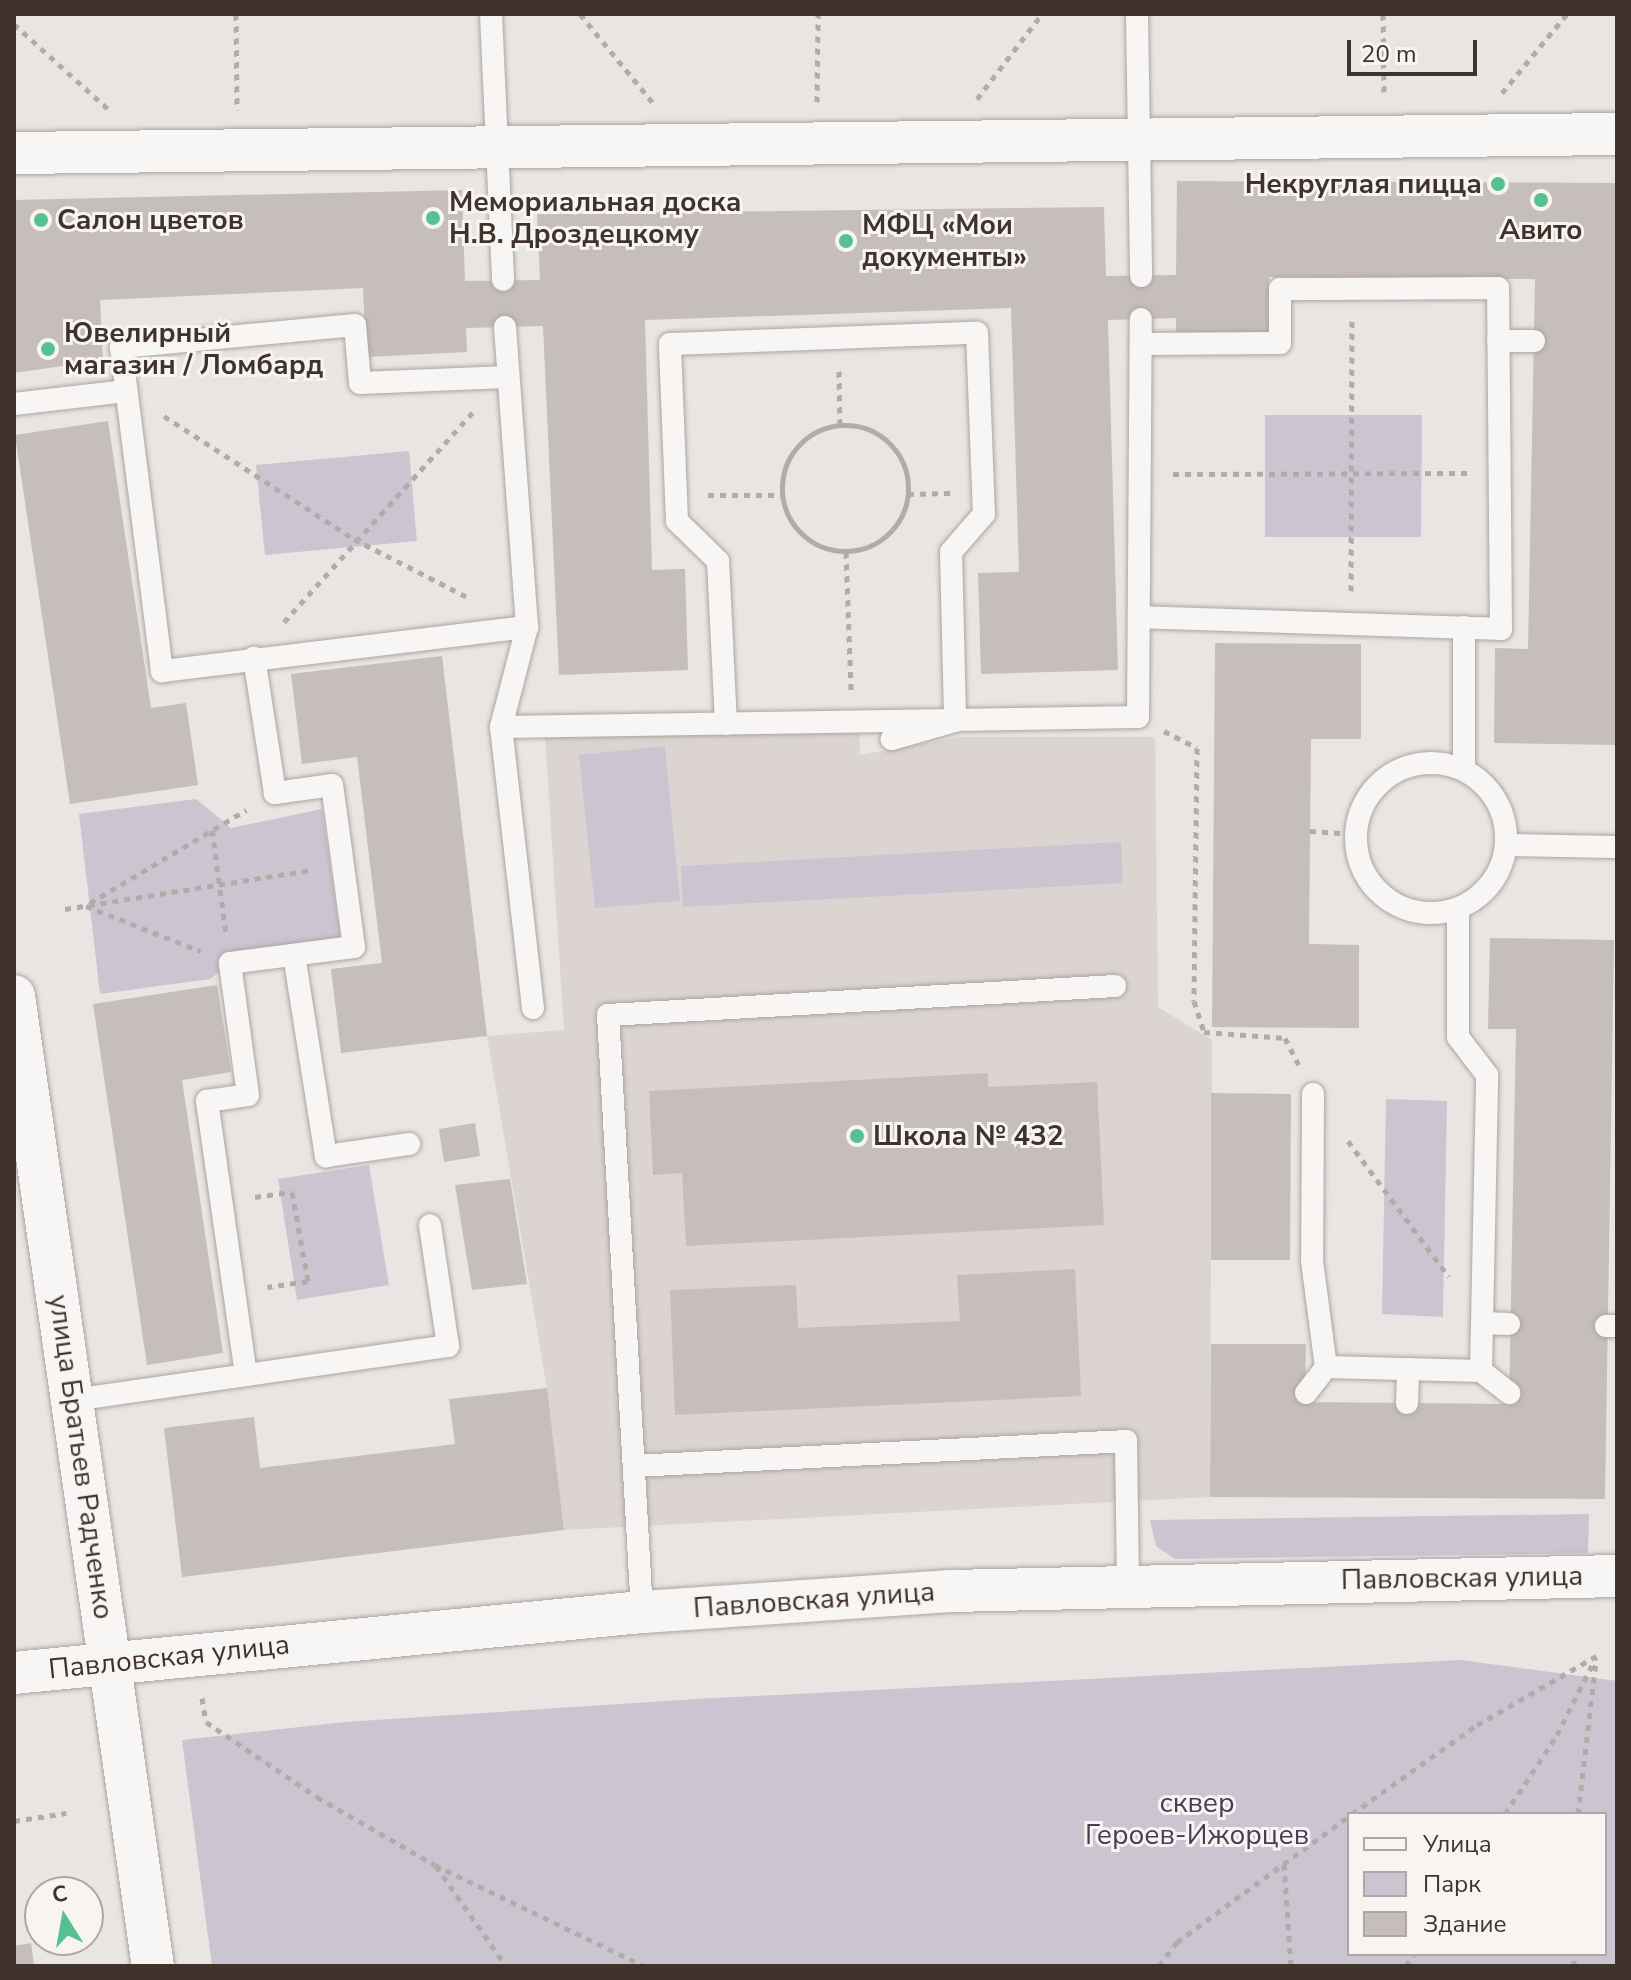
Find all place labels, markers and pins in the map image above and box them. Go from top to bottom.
place label: Некруглая пицца [1245,167,1482,201]
marker: Некруглая пицца [1489,175,1507,193]
place label: Мемориальная доска Н.В. Дроздецкому [449,185,741,251]
marker: Авито [1532,191,1550,209]
place label: Салон цветов [57,203,244,237]
place label: МФЦ «Мои документы» [862,208,1027,274]
marker: Мемориальная доска Н.В. Дроздецкому [424,209,442,227]
marker: Салон цветов [32,211,50,229]
place label: Авито [1499,213,1583,247]
marker: МФЦ «Мои документы» [837,232,855,250]
place label: Ювелирный магазин / Ломбард [64,316,323,382]
marker: Ювелирный магазин / Ломбард [39,340,57,358]
place label: Школа № 432 [873,1119,1064,1153]
marker: Школа № 432 [848,1127,866,1145]

